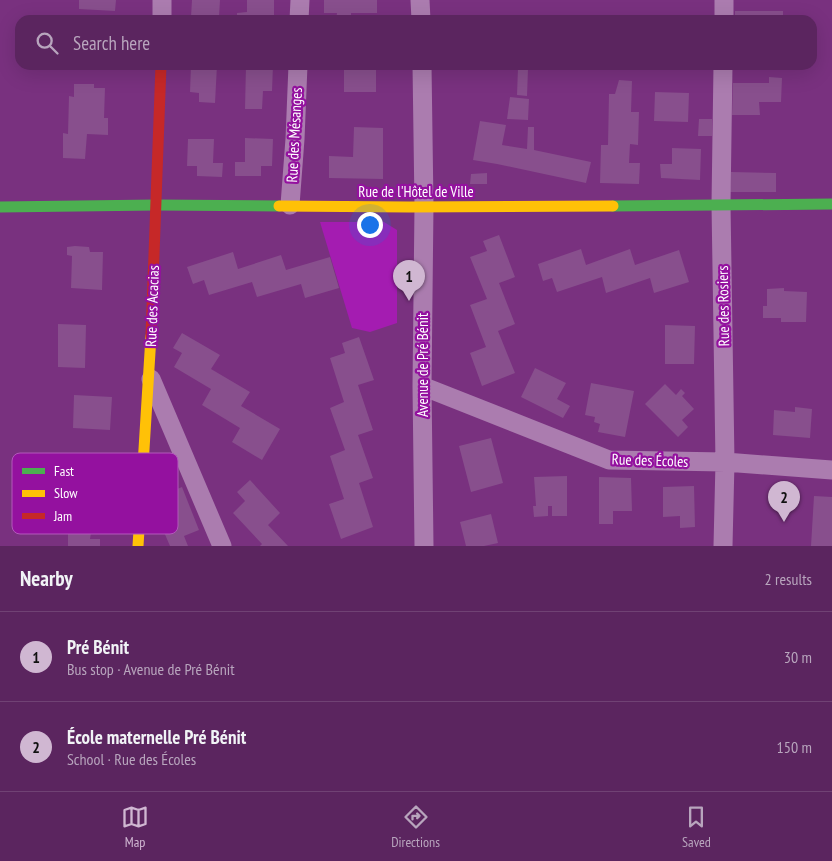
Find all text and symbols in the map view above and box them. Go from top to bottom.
search box [15,15,817,70]
icon: search [33,29,61,57]
text: Search here [73,31,150,55]
street label: Rue des Mésanges [282,87,306,183]
street label: Rue de l'Hôtel de Ville [358,182,474,201]
your location [357,212,383,238]
pin: 1 [393,260,425,301]
street label: Rue des Acacias [141,265,163,347]
street label: Rue des Rosiers [713,265,733,347]
street label: Avenue de Pré Bénit [413,313,432,417]
street label: Rue des Écoles [611,449,689,471]
legend [12,453,178,534]
text: Fast [54,462,74,480]
pin: 2 [768,481,800,522]
text: Slow [54,484,78,502]
text: Jam [53,507,72,525]
text: Nearby [20,565,73,592]
text: 2 results [765,569,812,589]
text: Pré Bénit [67,635,129,659]
text: 1 [32,647,40,667]
text: 30 m [784,647,812,667]
text: Bus stop · Avenue de Pré Bénit [67,659,235,679]
text: École maternelle Pré Bénit [67,725,246,749]
text: 2 [32,737,40,757]
text: 150 m [777,737,812,757]
text: School · Rue des Écoles [67,749,196,769]
tab: Map [121,803,149,851]
tab: Directions [391,803,440,851]
tab: Saved [682,803,711,851]

